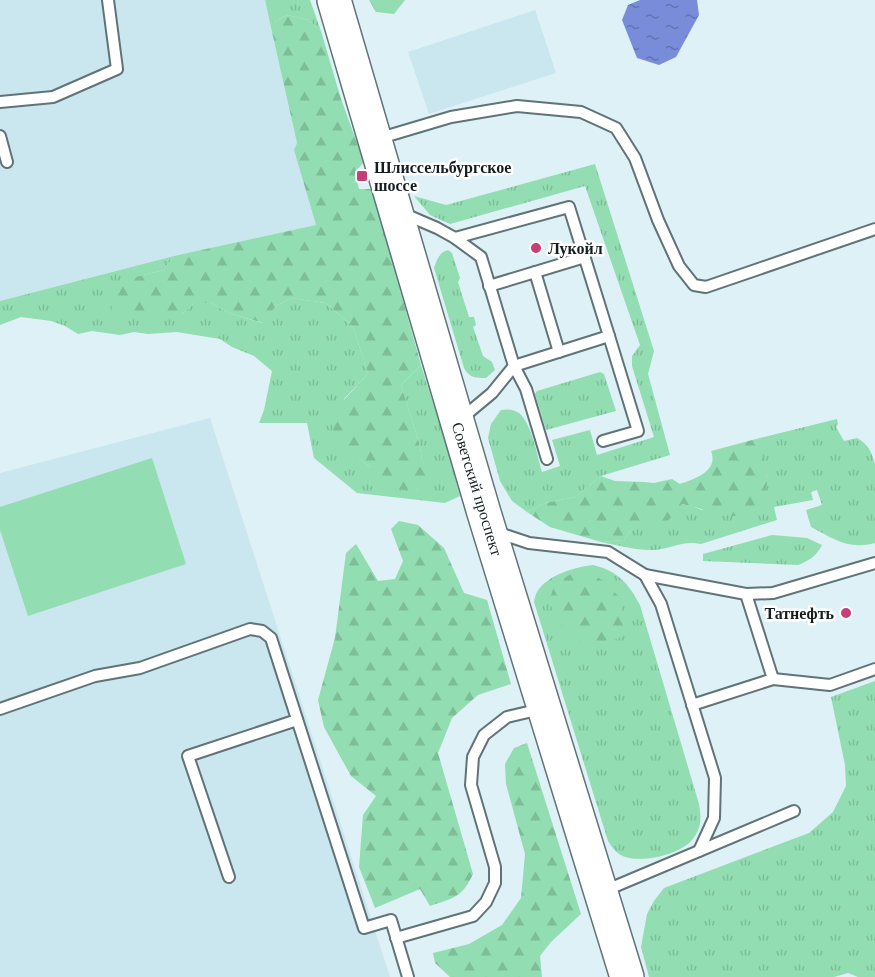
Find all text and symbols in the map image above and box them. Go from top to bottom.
place label: Шлиссельбургское шоссе [374,159,511,194]
marker: Шлиссельбургское шоссе [355,169,369,183]
place label: Лукойл [548,240,603,258]
marker: Лукойл [529,241,543,255]
street label: Советский проспект [448,420,505,558]
place label: Татнефть [764,605,835,623]
marker: Татнефть [839,606,853,620]

